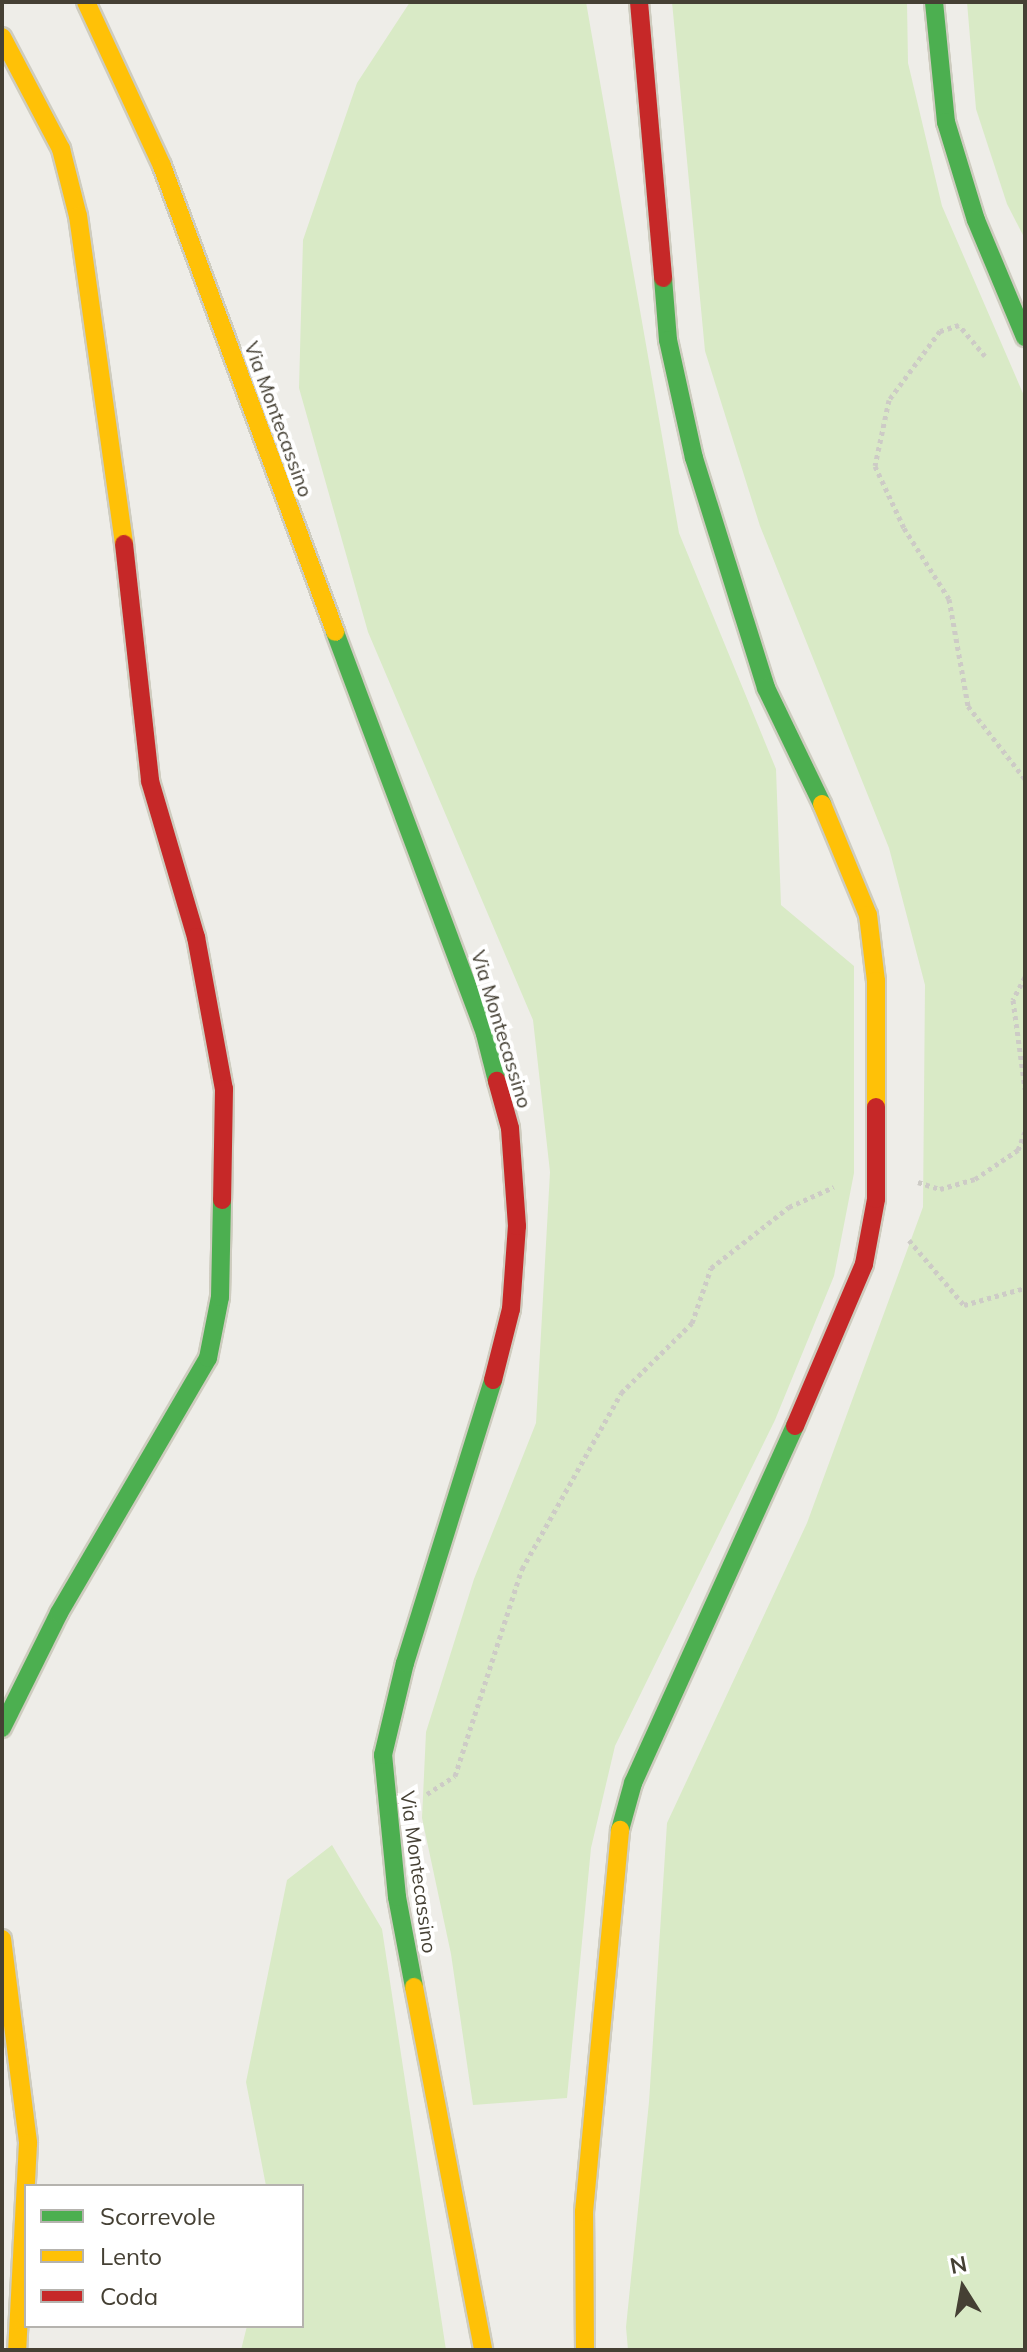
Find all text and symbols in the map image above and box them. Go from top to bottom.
street label: Via Montecassino [240,338,318,500]
street label: Via Montecassino [467,947,537,1111]
street label: Via Montecassino [396,1789,442,1955]
legend [24,2184,304,2328]
text: Scorrevole [100,2201,216,2231]
text: Lento [100,2241,162,2271]
north arrow [923,2248,1003,2328]
text: N [948,2249,969,2280]
text: Coda [100,2281,158,2311]

